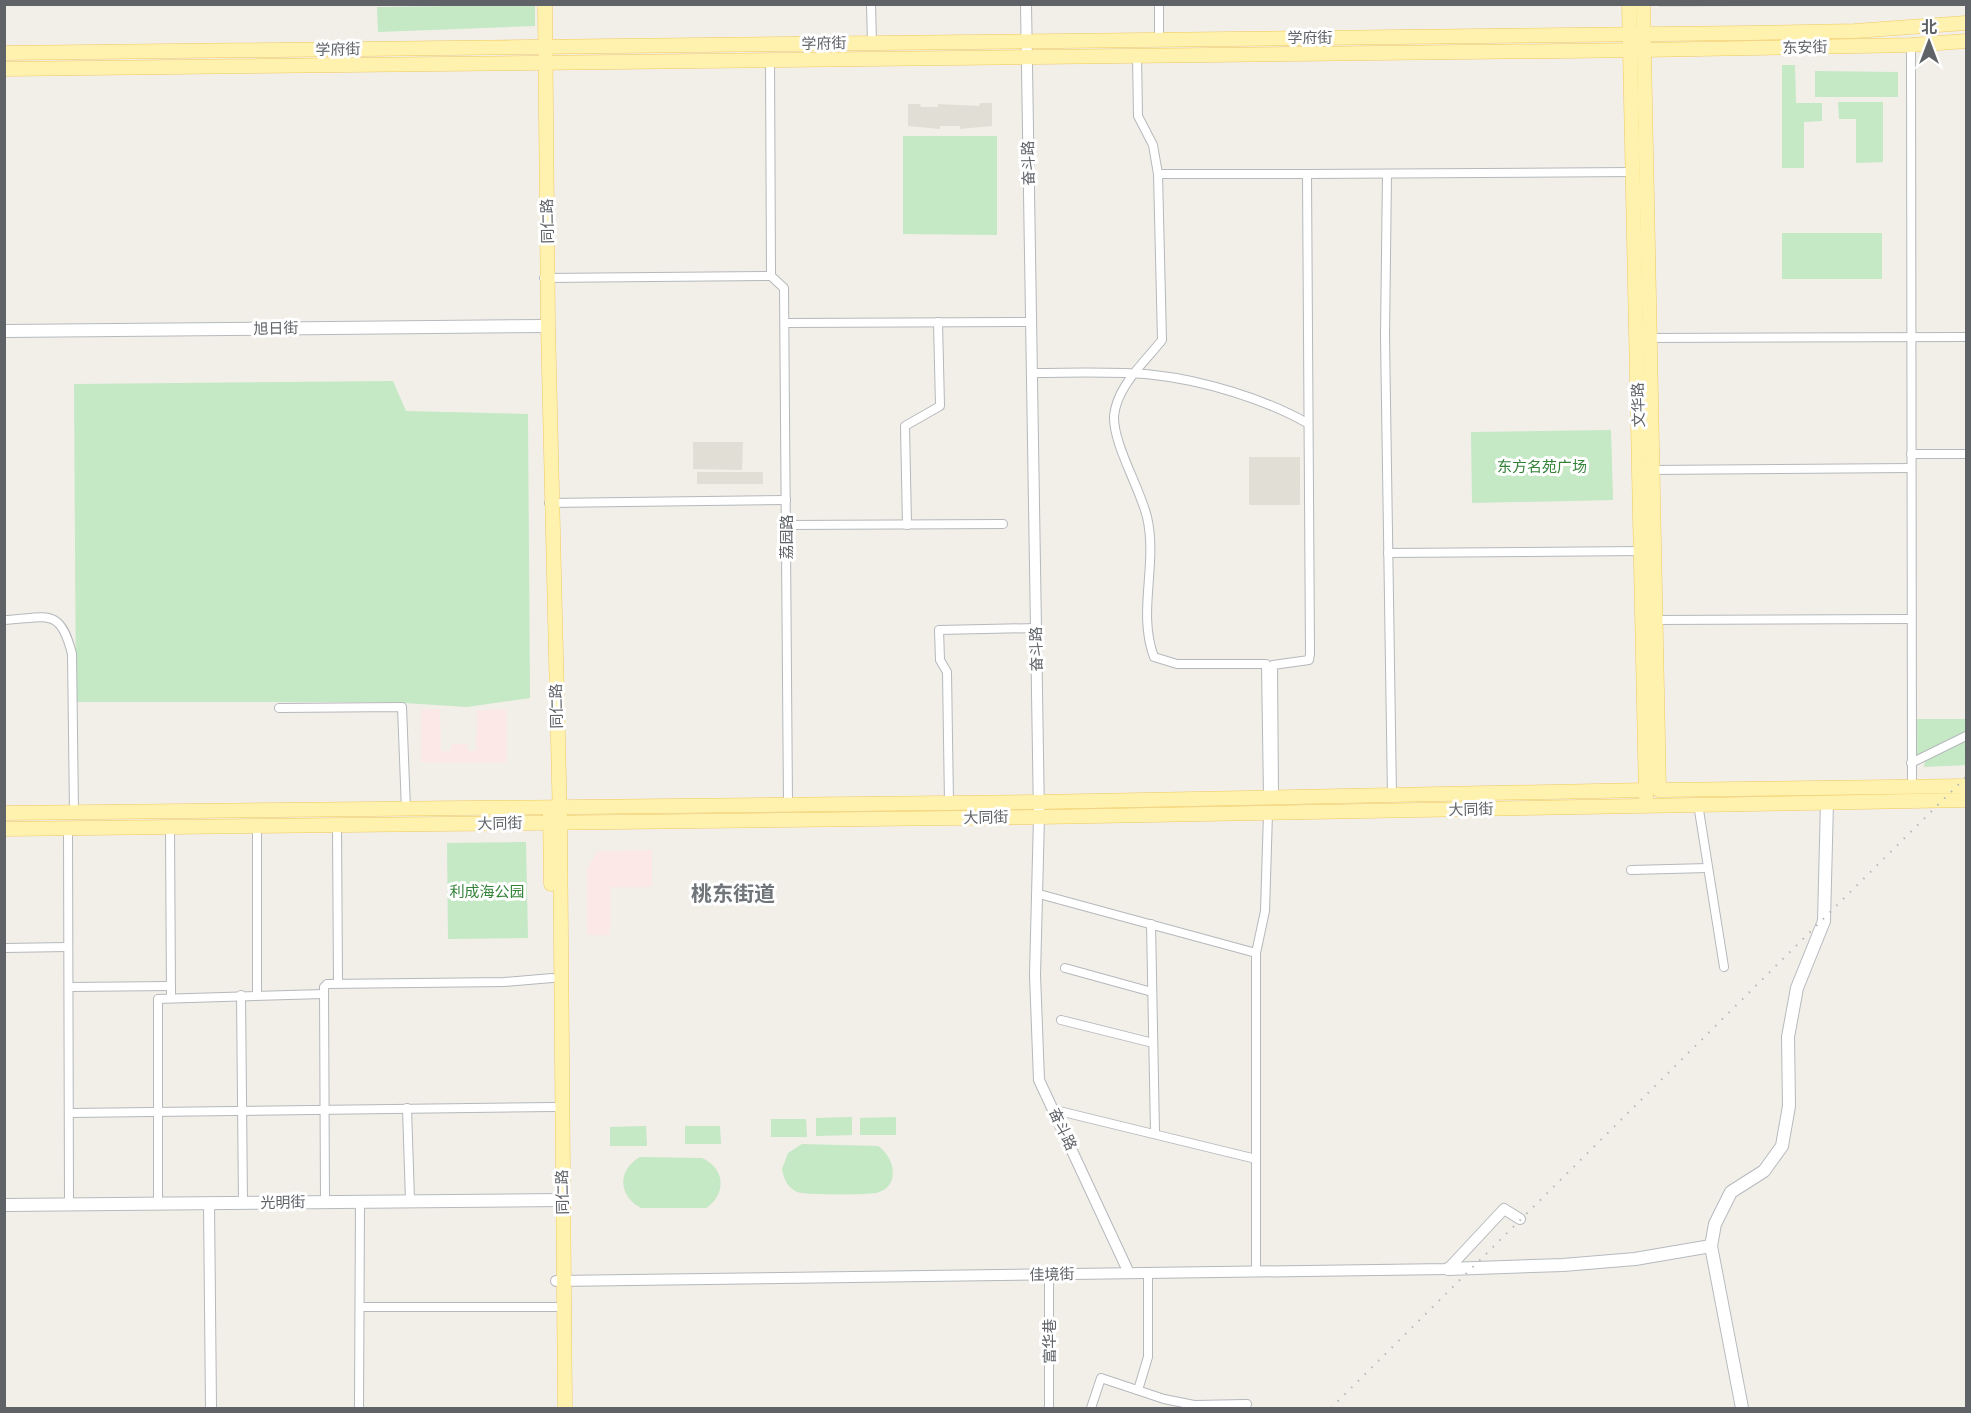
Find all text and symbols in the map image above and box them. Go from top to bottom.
north arrow [1899,12,1959,72]
text: 北 [1921,16,1937,38]
street label: 学府街 [1287,27,1333,48]
street label: 学府街 [801,32,847,54]
street label: 东安街 [1782,36,1828,58]
street label: 学府街 [315,38,361,60]
street label: 奋斗路 [1017,140,1039,186]
street label: 同仁路 [536,198,558,244]
street label: 旭日街 [253,317,299,339]
street label: 文华路 [1627,382,1649,428]
park label: 东方名苑广场 [1497,456,1587,477]
street label: 荔园路 [776,514,797,560]
street label: 奋斗路 [1025,626,1047,672]
street label: 同仁路 [545,683,567,729]
street label: 大同街 [1448,798,1494,820]
street label: 大同街 [963,806,1009,828]
street label: 大同街 [477,812,523,834]
district label: 桃东街道 [691,879,775,908]
park label: 利成海公园 [449,881,525,902]
street label: 奋斗路 [1044,1104,1082,1154]
street label: 同仁路 [551,1169,573,1215]
street label: 光明街 [260,1191,306,1213]
street label: 佳境街 [1029,1263,1075,1285]
street label: 富华巷 [1039,1318,1060,1364]

